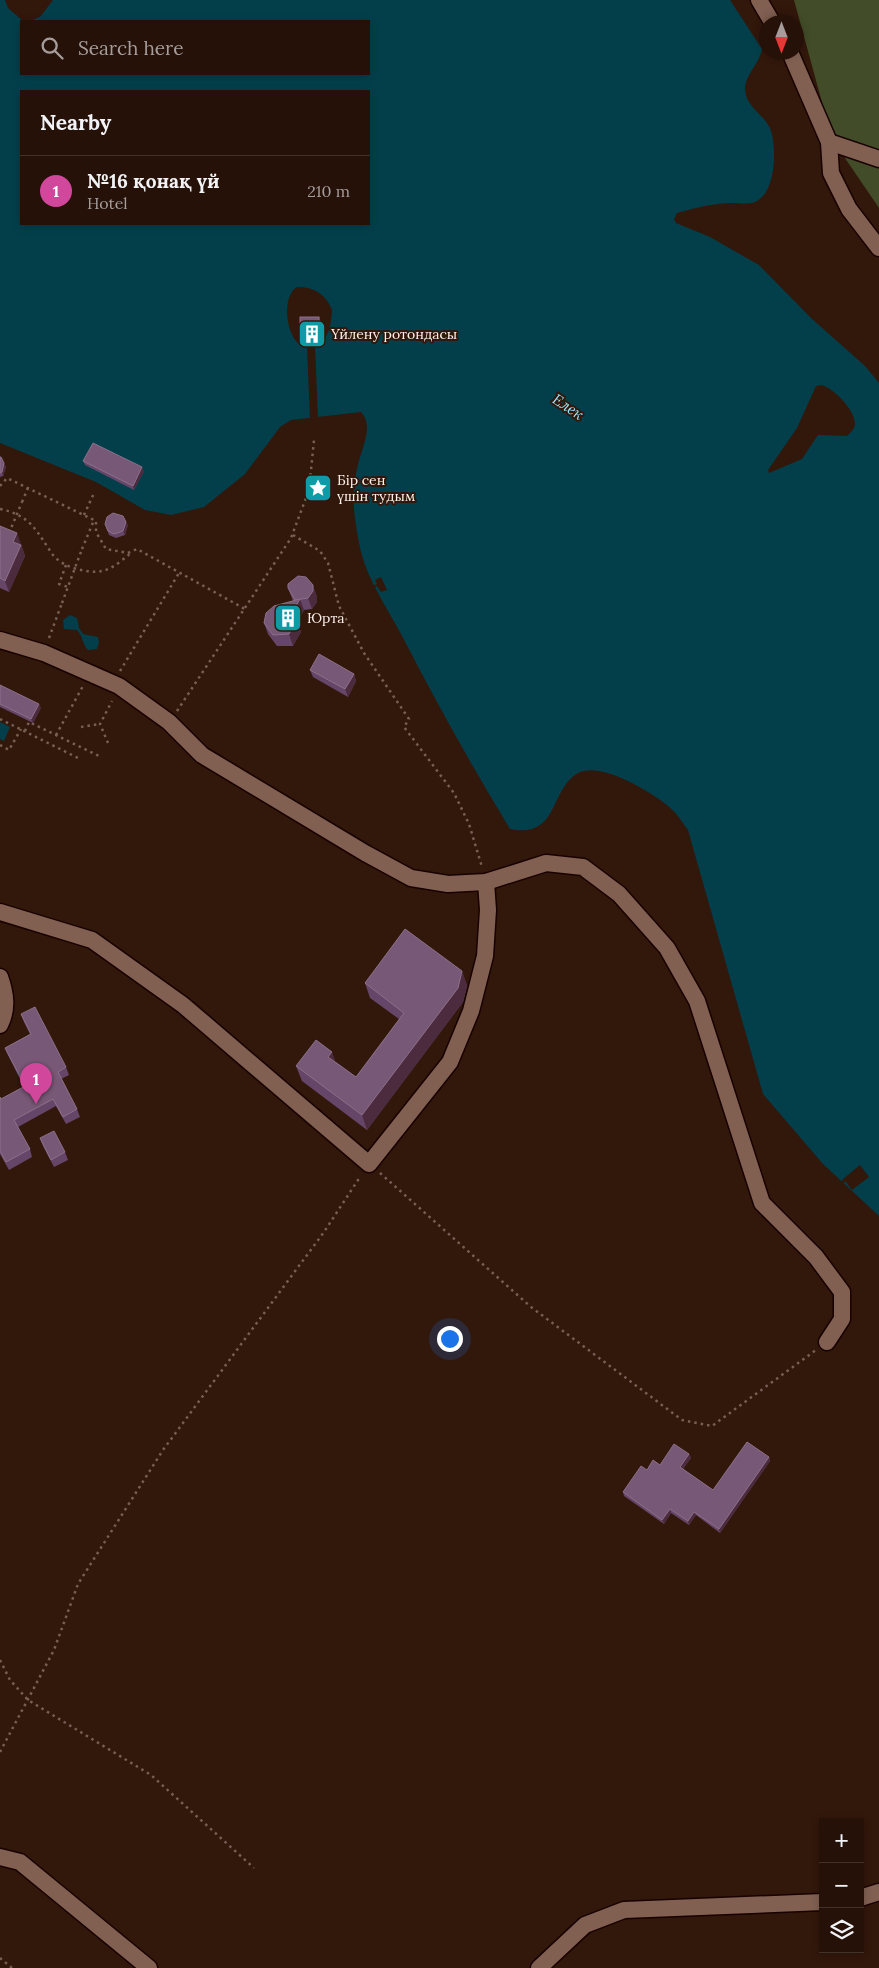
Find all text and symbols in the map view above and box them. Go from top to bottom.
north arrow [759,15,804,60]
search box [20,20,370,75]
icon: search [38,34,66,62]
text: Search here [78,36,184,60]
text: Nearby [40,109,111,136]
text: №16 қонақ үй [87,169,220,193]
text: 1 [53,181,59,201]
text: 210 m [307,181,350,201]
text: Hotel [87,193,128,213]
building icon: Үйлену ротондaсы [297,319,327,349]
place label: Үйлену ротондaсы [330,325,457,343]
water label: Елек [549,389,588,424]
place label: Бір сен үшін тудым [337,471,415,505]
place icon: Бір сен үшін тудым [303,473,333,503]
building icon: Юрта [273,603,303,633]
place label: Юрта [307,609,345,627]
pin: 1 [20,1063,52,1104]
your location [437,1326,463,1352]
map controls [819,1818,864,1953]
button: + [819,1818,864,1863]
button: − [819,1863,864,1908]
button: layers [819,1908,864,1953]

